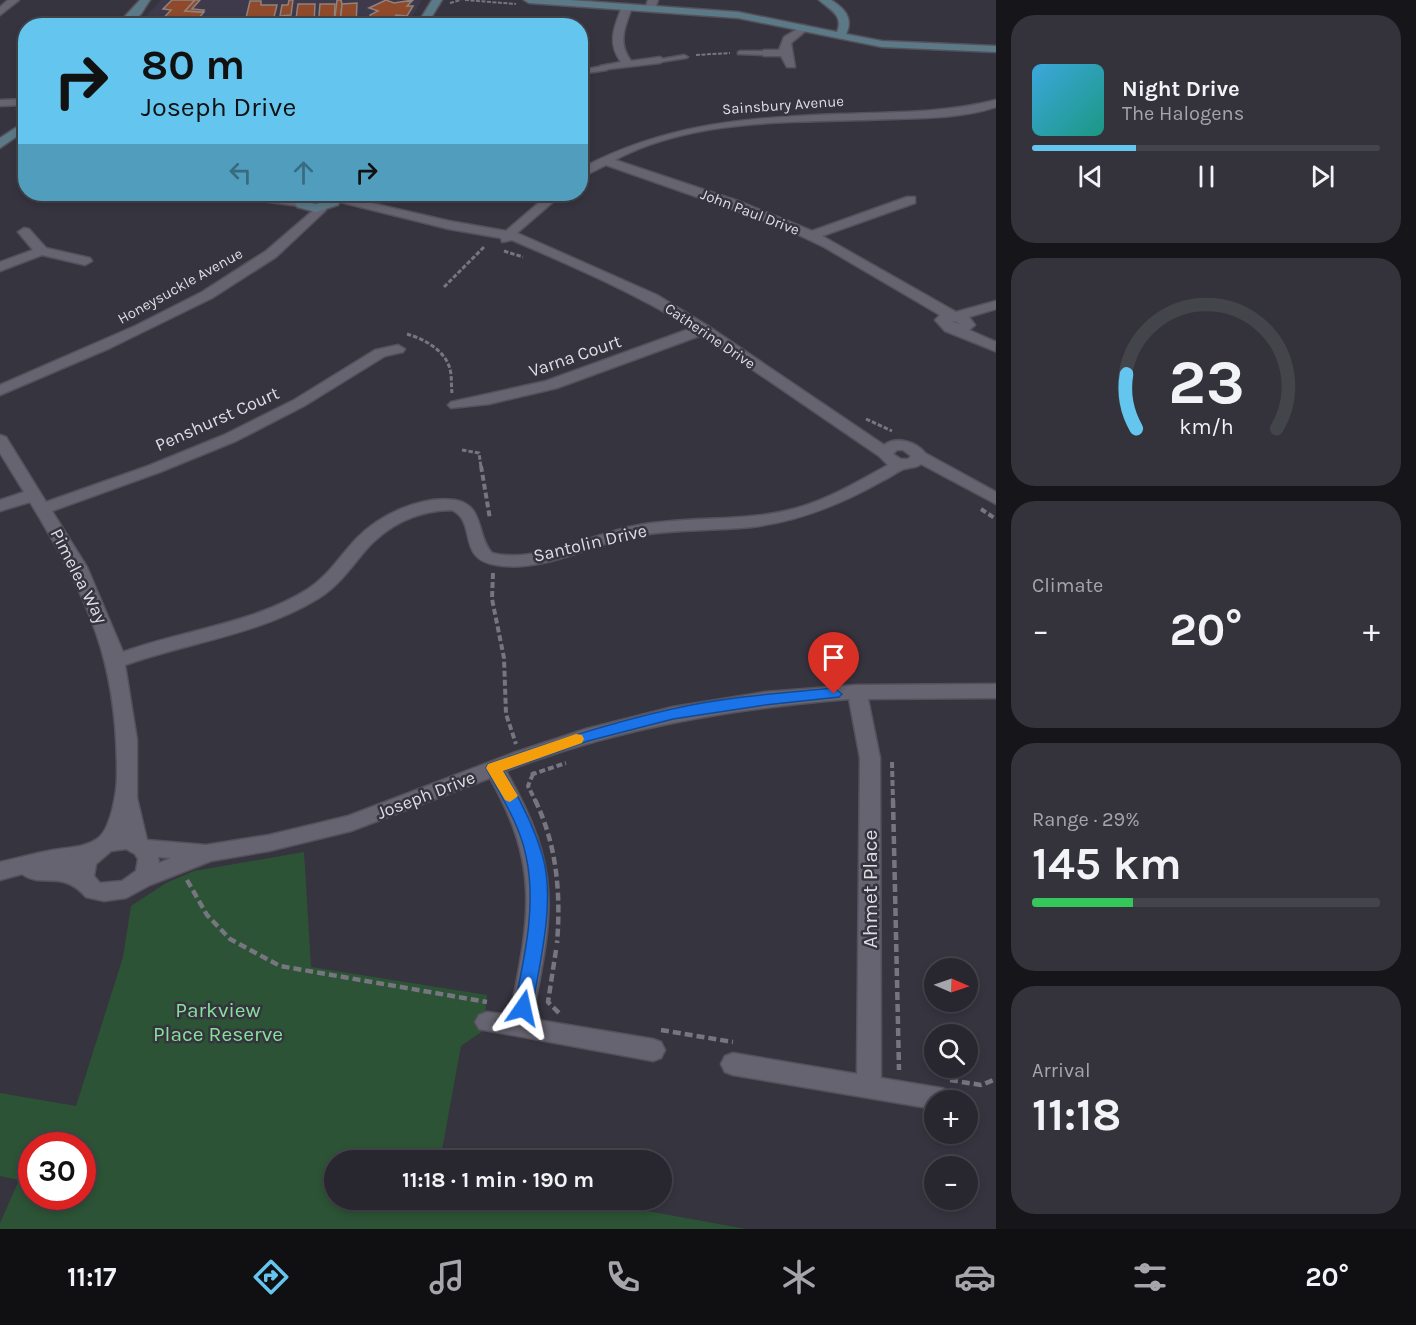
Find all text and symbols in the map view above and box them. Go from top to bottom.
text: 80 m [141,40,245,90]
icon: right [42,42,120,120]
text: Night Drive [1122,76,1240,102]
text: Joseph Drive [141,91,296,123]
street label: Sainsbury Avenue [721,92,845,118]
text: The Halogens [1122,102,1244,125]
icon: left [224,156,257,189]
icon: ahead [287,156,320,189]
icon: right [350,156,383,189]
icon: previous [1074,160,1107,193]
icon: pause [1190,160,1223,193]
icon: next [1306,160,1339,193]
street label: John Paul Drive [698,185,802,239]
street label: Honeysuckle Avenue [114,244,246,328]
street label: Catherine Drive [661,299,759,373]
street label: Varna Court [526,330,624,382]
text: 23 [1168,346,1244,419]
street label: Penshurst Court [152,382,283,456]
text: km/h [1179,414,1233,439]
street label: Santolin Drive [531,519,649,567]
street label: Pimelea Way [46,525,113,628]
text: Climate [1032,574,1103,597]
text: 20° [1169,604,1243,656]
text: − [1032,611,1049,649]
text: + [1363,611,1380,649]
pin [808,632,859,694]
icon: arrive [817,641,850,674]
street label: Joseph Drive [374,766,478,824]
text: Range · 29% [1032,808,1140,831]
street label: Ahmet Place [858,830,882,948]
text: 145 km [1032,838,1182,890]
north arrow [924,958,978,1012]
map controls [924,958,978,1210]
position arrow [491,976,555,1040]
park label: Parkview Place Reserve [153,998,283,1046]
button: search [924,1024,978,1078]
text: Arrival [1032,1059,1091,1082]
text: 11:18 [1032,1089,1121,1141]
button: + [924,1090,978,1144]
speed limit sign: 30 [18,1132,96,1210]
button: − [924,1156,978,1210]
text: 11:18 · 1 min · 190 m [402,1167,594,1193]
icon: directions [250,1256,292,1298]
icon: music [426,1256,468,1298]
icon: phone [602,1256,644,1298]
icon: climate [778,1256,820,1298]
icon: car [954,1256,996,1298]
icon: filters [1129,1256,1171,1298]
text: 11:17 [67,1261,117,1293]
text: 20° [1305,1261,1349,1293]

